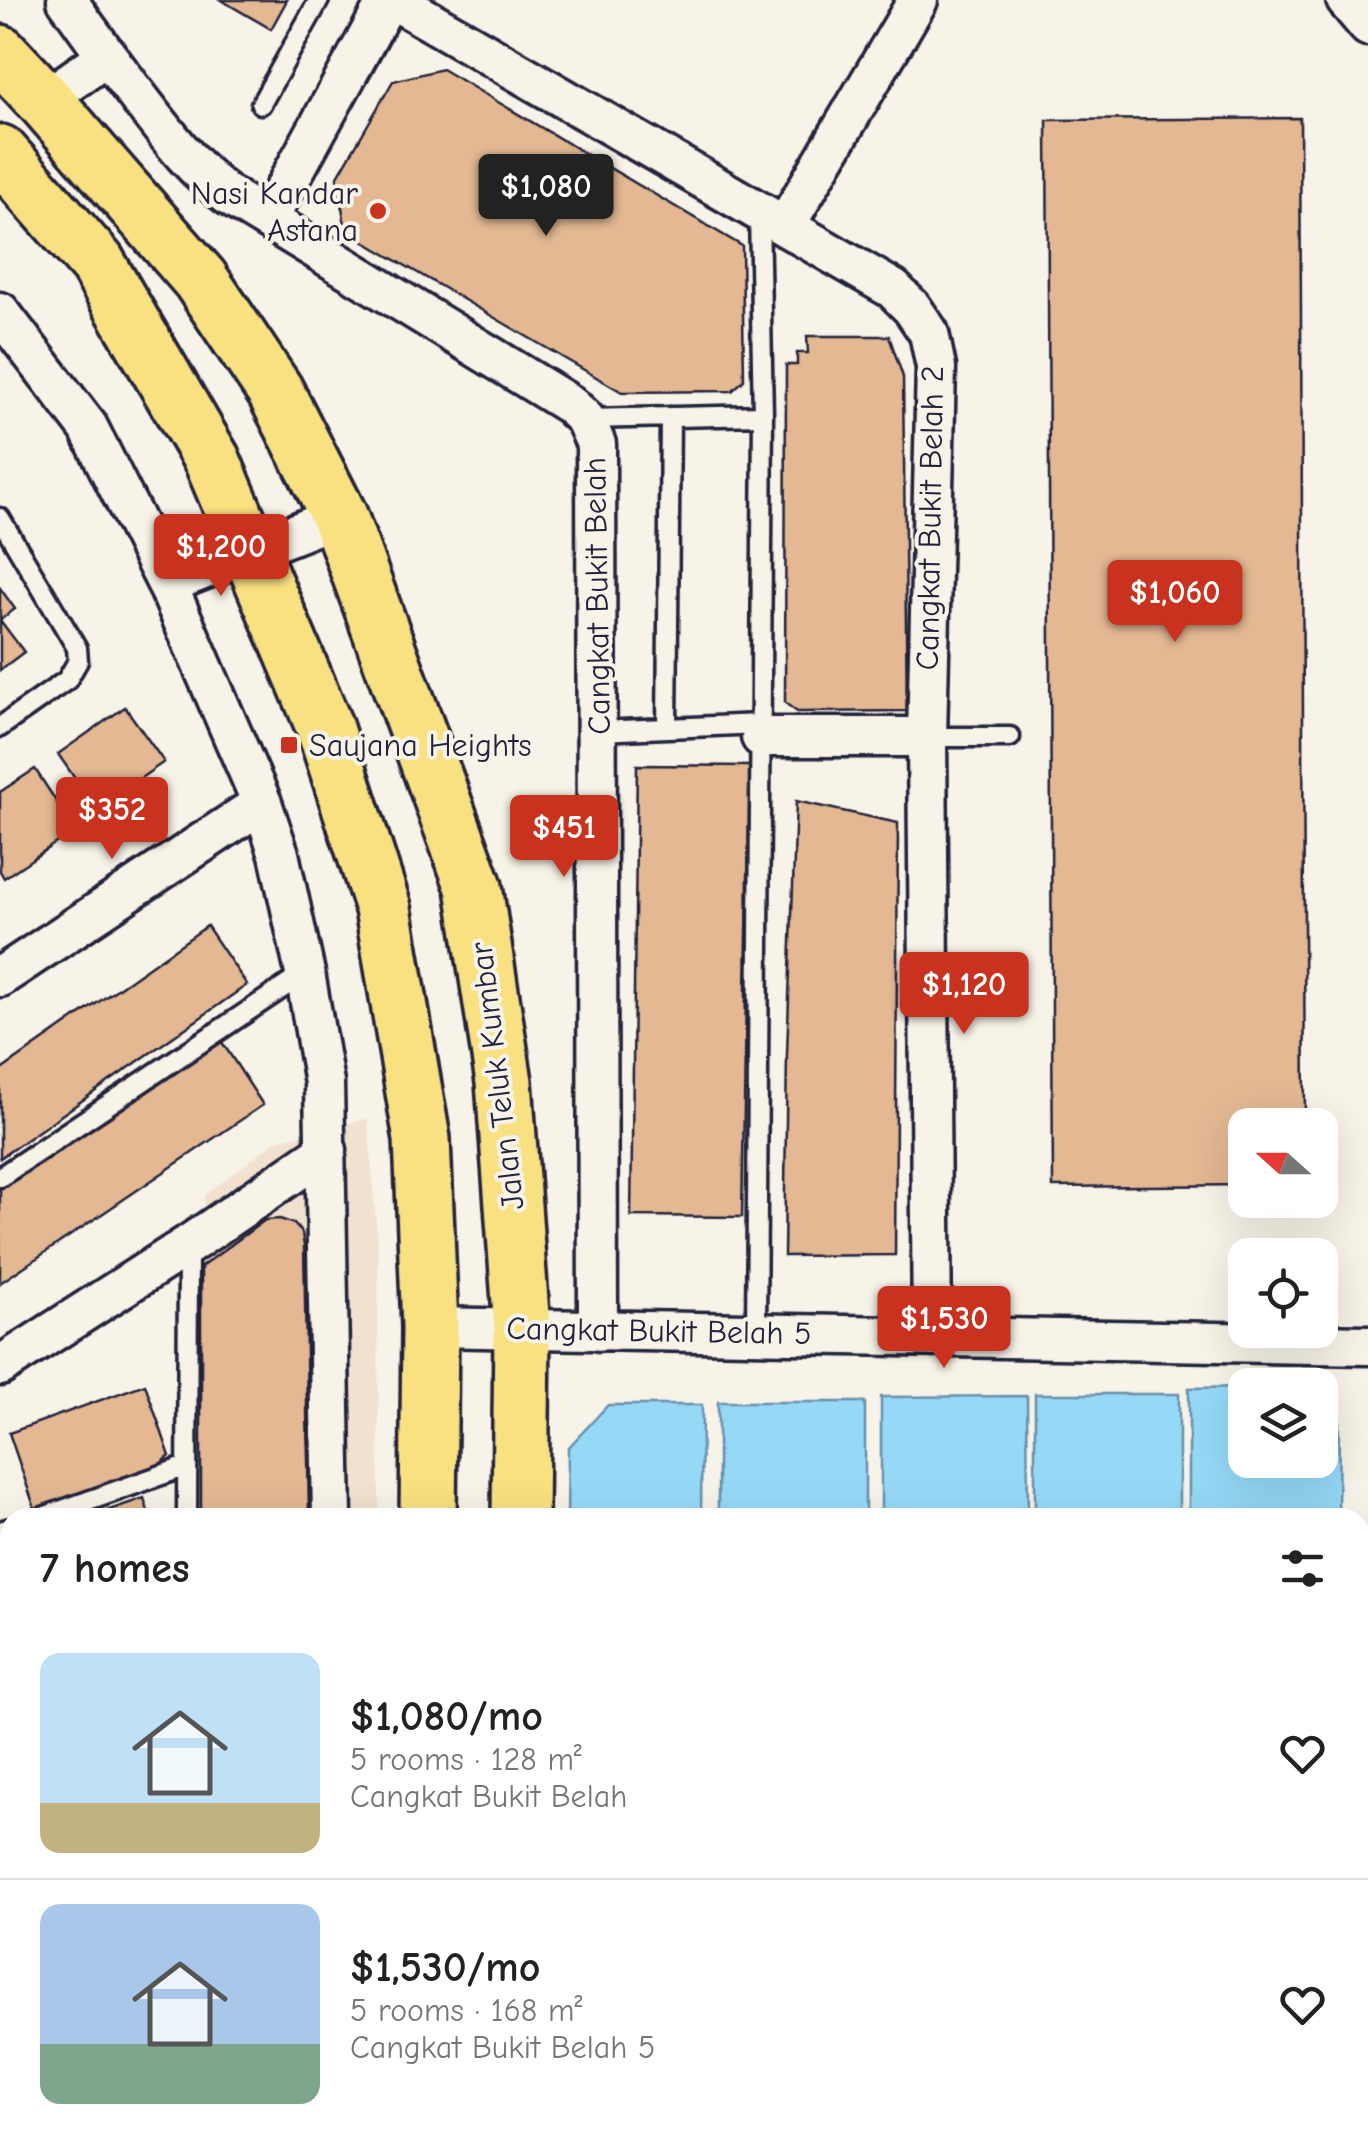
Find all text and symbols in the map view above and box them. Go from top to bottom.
pin: $1,080 [465,154,627,239]
text: $1,080 [501,168,591,205]
place label: Nasi Kandar Astana [191,175,358,249]
marker: Nasi Kandar Astana [367,200,389,222]
street label: Cangkat Bukit Belah 2 [909,365,951,671]
street label: Cangkat Bukit Belah [576,457,618,735]
pin: $1,200 [140,514,302,599]
text: $1,200 [176,528,266,565]
pin: $1,060 [1094,560,1256,645]
text: $1,060 [1129,574,1221,611]
place label: Saujana Heights [309,727,532,764]
marker: Saujana Heights [278,734,300,756]
pin: $352 [53,777,171,862]
text: $352 [78,791,146,828]
pin: $451 [505,795,623,880]
text: $451 [532,809,596,846]
street label: Jalan Teluk Kumbar [462,940,532,1212]
pin: $1,120 [883,952,1045,1037]
text: $1,120 [922,966,1006,1003]
north arrow [1228,1108,1338,1218]
map controls [1228,1108,1338,1478]
button: locate [1228,1238,1338,1348]
pin: $1,530 [863,1286,1025,1371]
text: $1,530 [899,1300,989,1337]
street label: Cangkat Bukit Belah 5 [506,1310,812,1352]
button: layers [1228,1368,1338,1478]
icon: filters [1275,1541,1330,1596]
text: 7 homes [40,1544,190,1593]
text: $1,080/mo [350,1692,543,1741]
icon: home [120,1693,240,1813]
icon: heart [1275,1726,1330,1781]
text: 5 rooms · 128 m² [350,1741,582,1778]
text: Cangkat Bukit Belah [350,1778,627,1815]
text: $1,530/mo [350,1943,540,1992]
icon: home [120,1944,240,2064]
icon: heart [1275,1977,1330,2032]
text: 5 rooms · 168 m² [350,1992,582,2029]
text: Cangkat Bukit Belah 5 [350,2029,655,2066]

